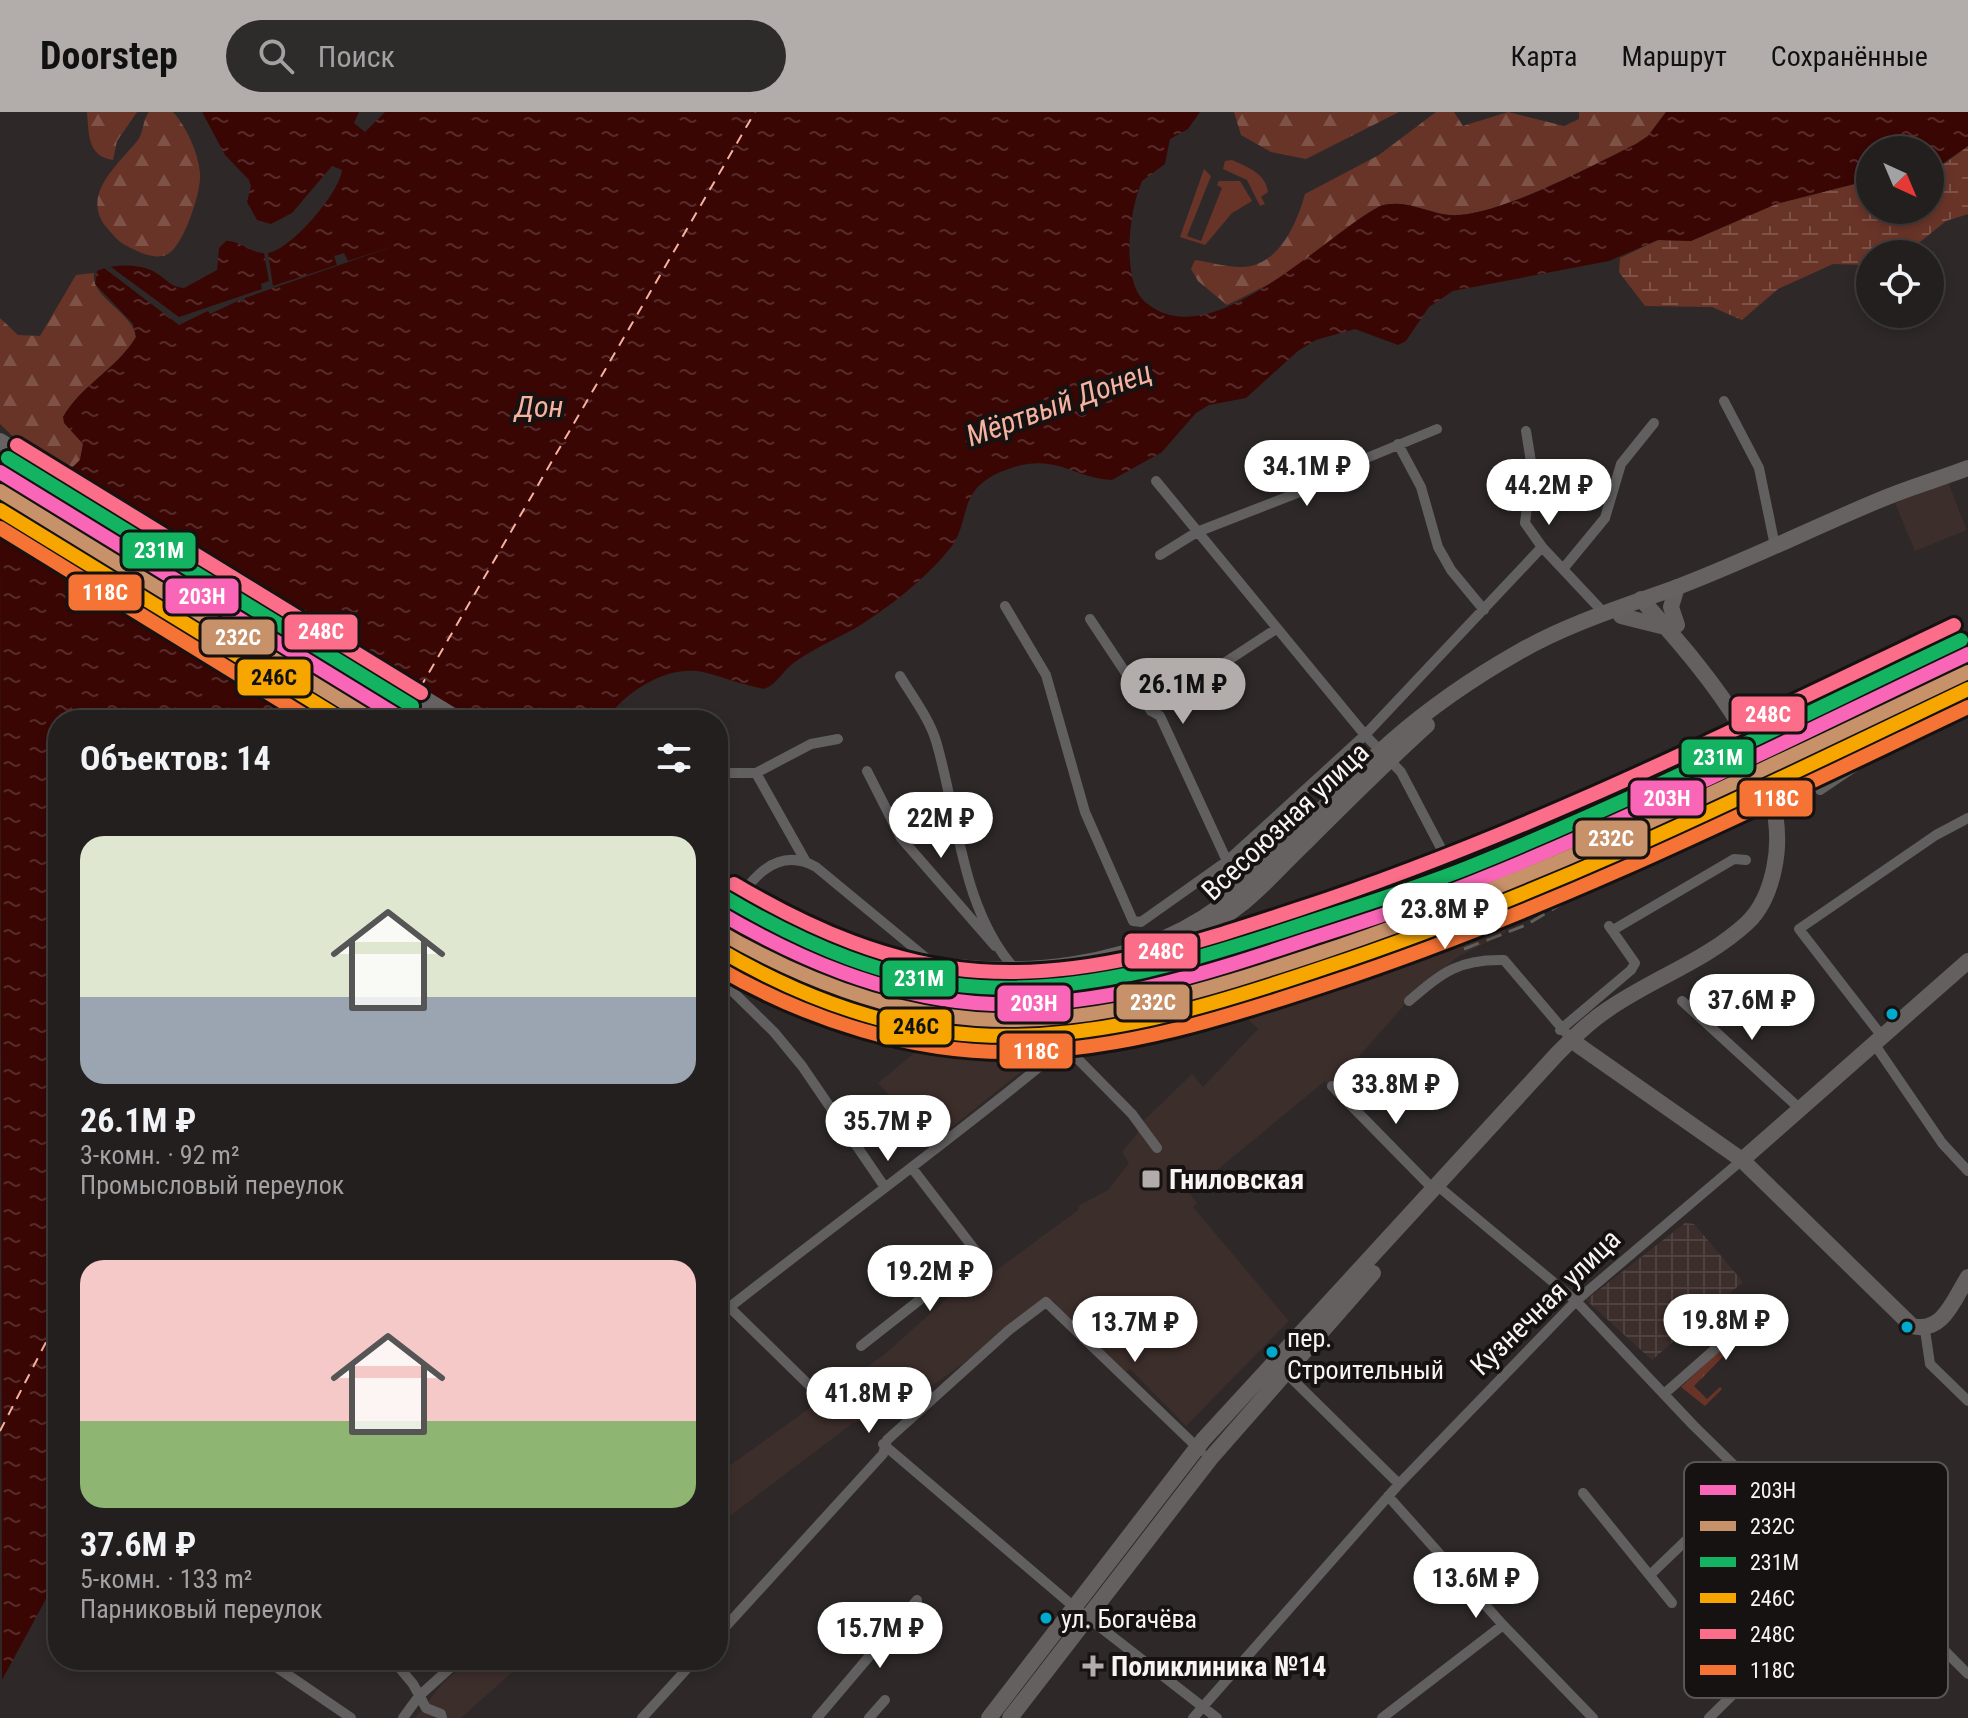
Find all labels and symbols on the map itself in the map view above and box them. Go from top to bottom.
north arrow [1856,136,1944,224]
water label: Мёртвый Донец [961,354,1156,453]
water label: Дон [513,389,563,424]
pin: 34.1M ₽ [1233,440,1381,508]
pin: 44.2M ₽ [1475,459,1623,527]
line badge: 231М [121,531,197,570]
text: 231М [134,538,184,563]
line badge: 118С [67,573,143,612]
line badge: 203Н [164,577,240,615]
text: 118С [82,580,128,605]
text: 203Н [179,584,225,609]
line badge: 248С [283,613,359,651]
line badge: 232C [200,618,276,656]
text: 248С [298,619,344,644]
text: 232C [215,625,261,650]
line badge: 246С [236,658,312,697]
pin: 26.1M ₽ [1109,658,1257,726]
text: 246С [251,665,297,690]
line badge: 248С [1730,695,1806,733]
text: 248С [1745,702,1791,727]
street label: Всесоюзная улица [1195,736,1376,907]
line badge: 231М [1680,738,1755,776]
text: 231М [1693,745,1743,770]
line badge: 203Н [1629,779,1705,817]
line badge: 118С [1738,779,1814,818]
text: 203Н [1644,786,1690,811]
text: 118С [1753,786,1799,811]
pin: 22M ₽ [885,792,997,860]
line badge: 232C [1574,819,1649,858]
text: 232C [1588,826,1634,851]
pin: 23.8M ₽ [1371,883,1519,951]
line badge: 248С [1123,932,1199,970]
text: 248С [1138,939,1184,964]
line badge: 231М [881,959,957,998]
text: 231М [894,966,944,991]
pin: 37.6M ₽ [1678,974,1826,1042]
line badge: 232C [1115,983,1191,1021]
line badge: 203Н [996,984,1072,1023]
text: 232C [1130,990,1176,1015]
text: 203Н [1011,991,1057,1016]
unlabelled marker [1884,1006,1900,1022]
line badge: 246С [878,1008,953,1046]
text: 246С [893,1014,939,1039]
line badge: 118С [998,1032,1074,1070]
text: 118С [1013,1039,1059,1064]
pin: 33.8M ₽ [1322,1058,1470,1126]
pin: 35.7M ₽ [814,1095,962,1163]
place label: Гниловская [1169,1163,1304,1196]
marker: Гниловская [1140,1168,1162,1190]
street label: Кузнечная улица [1464,1223,1627,1382]
pin: 19.2M ₽ [856,1245,1004,1313]
pin: 19.8M ₽ [1652,1294,1800,1362]
pin: 13.7M ₽ [1061,1296,1209,1364]
unlabelled marker [1899,1319,1915,1335]
place label: пер. Строительный [1287,1323,1444,1385]
marker: пер. Строительный [1264,1344,1280,1360]
pin: 41.8M ₽ [795,1367,943,1435]
legend [1684,1462,1948,1698]
text: 203Н [1750,1478,1796,1503]
text: 232C [1750,1514,1795,1539]
text: 231М [1750,1550,1799,1575]
pin: 13.6M ₽ [1402,1552,1550,1620]
text: 246С [1750,1586,1795,1611]
pin: 15.7M ₽ [806,1602,954,1670]
place label: ул. Богачёва [1061,1604,1197,1634]
marker: ул. Богачёва [1038,1610,1054,1626]
text: 248С [1750,1622,1795,1647]
place label: Поликлиника №14 [1111,1650,1327,1683]
marker: Поликлиника №14 [1082,1655,1104,1677]
text: 118С [1750,1658,1795,1683]

